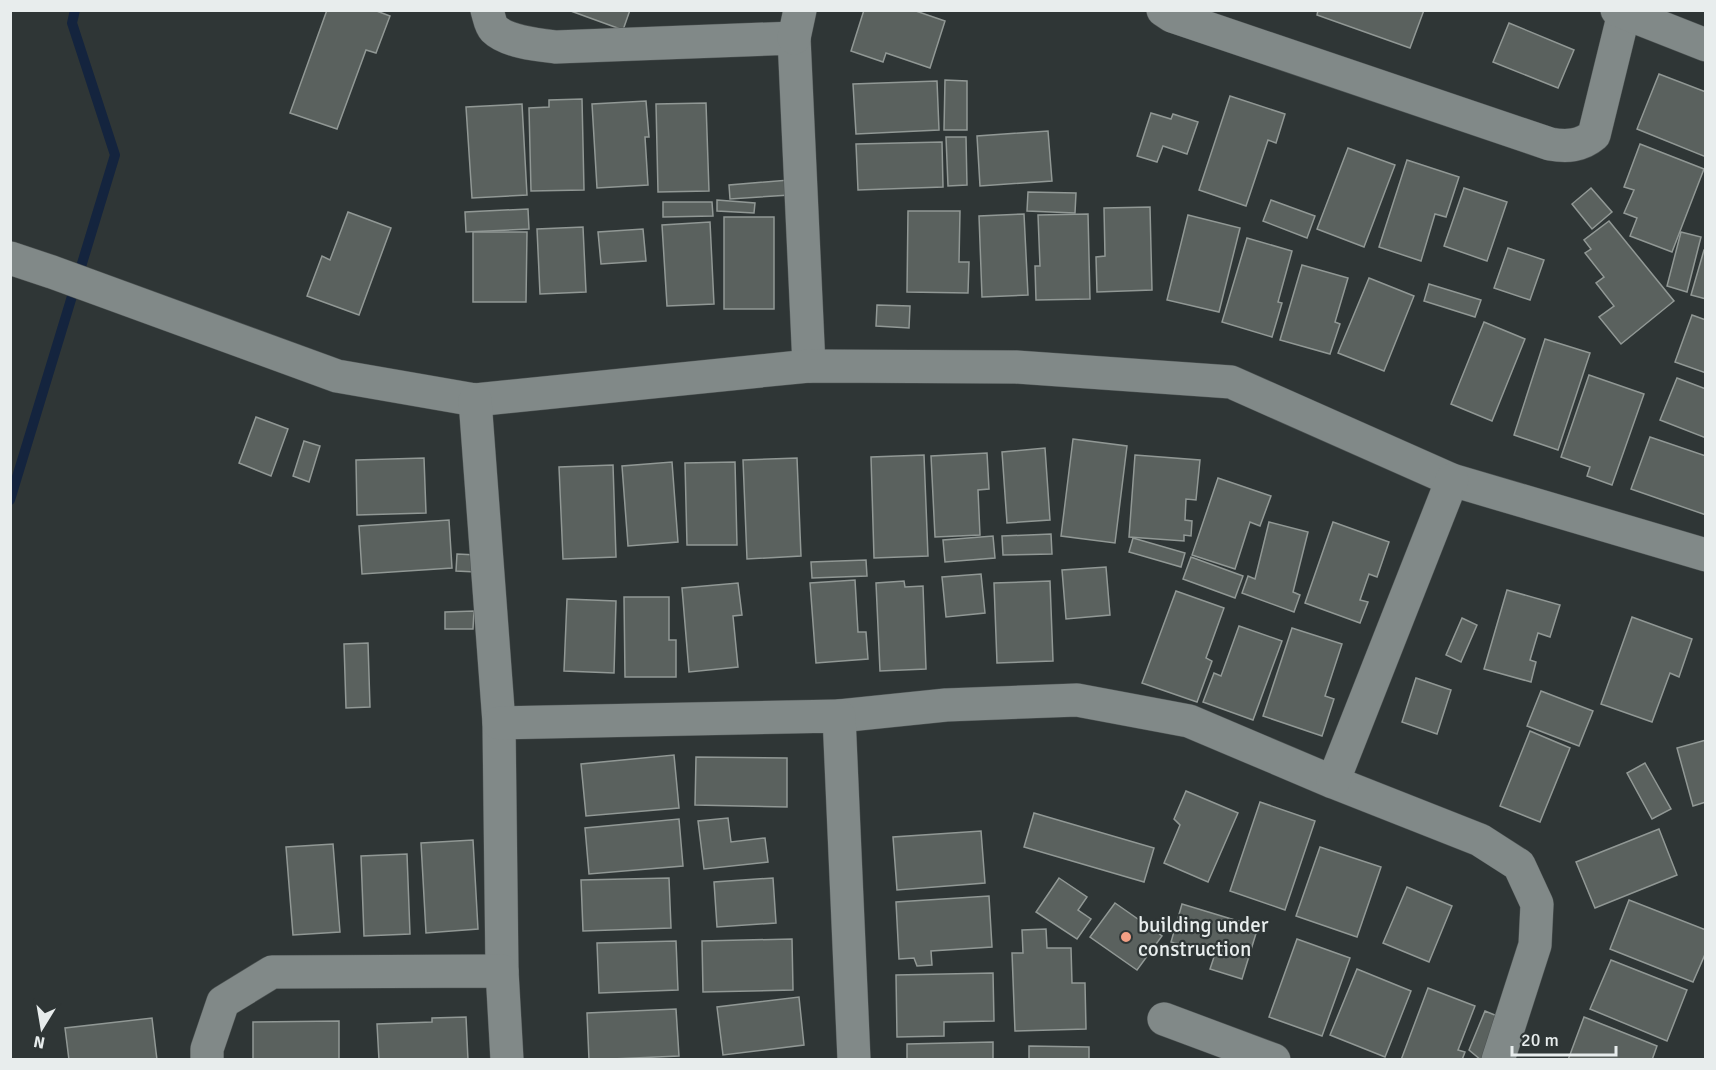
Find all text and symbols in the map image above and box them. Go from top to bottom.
place label: building under construction [1138,912,1269,962]
marker: building under construction [1119,930,1133,944]
north arrow [12,998,72,1058]
scale bar [1512,1019,1616,1057]
text: 20 m [1521,1029,1559,1051]
text: N [32,1031,47,1053]

